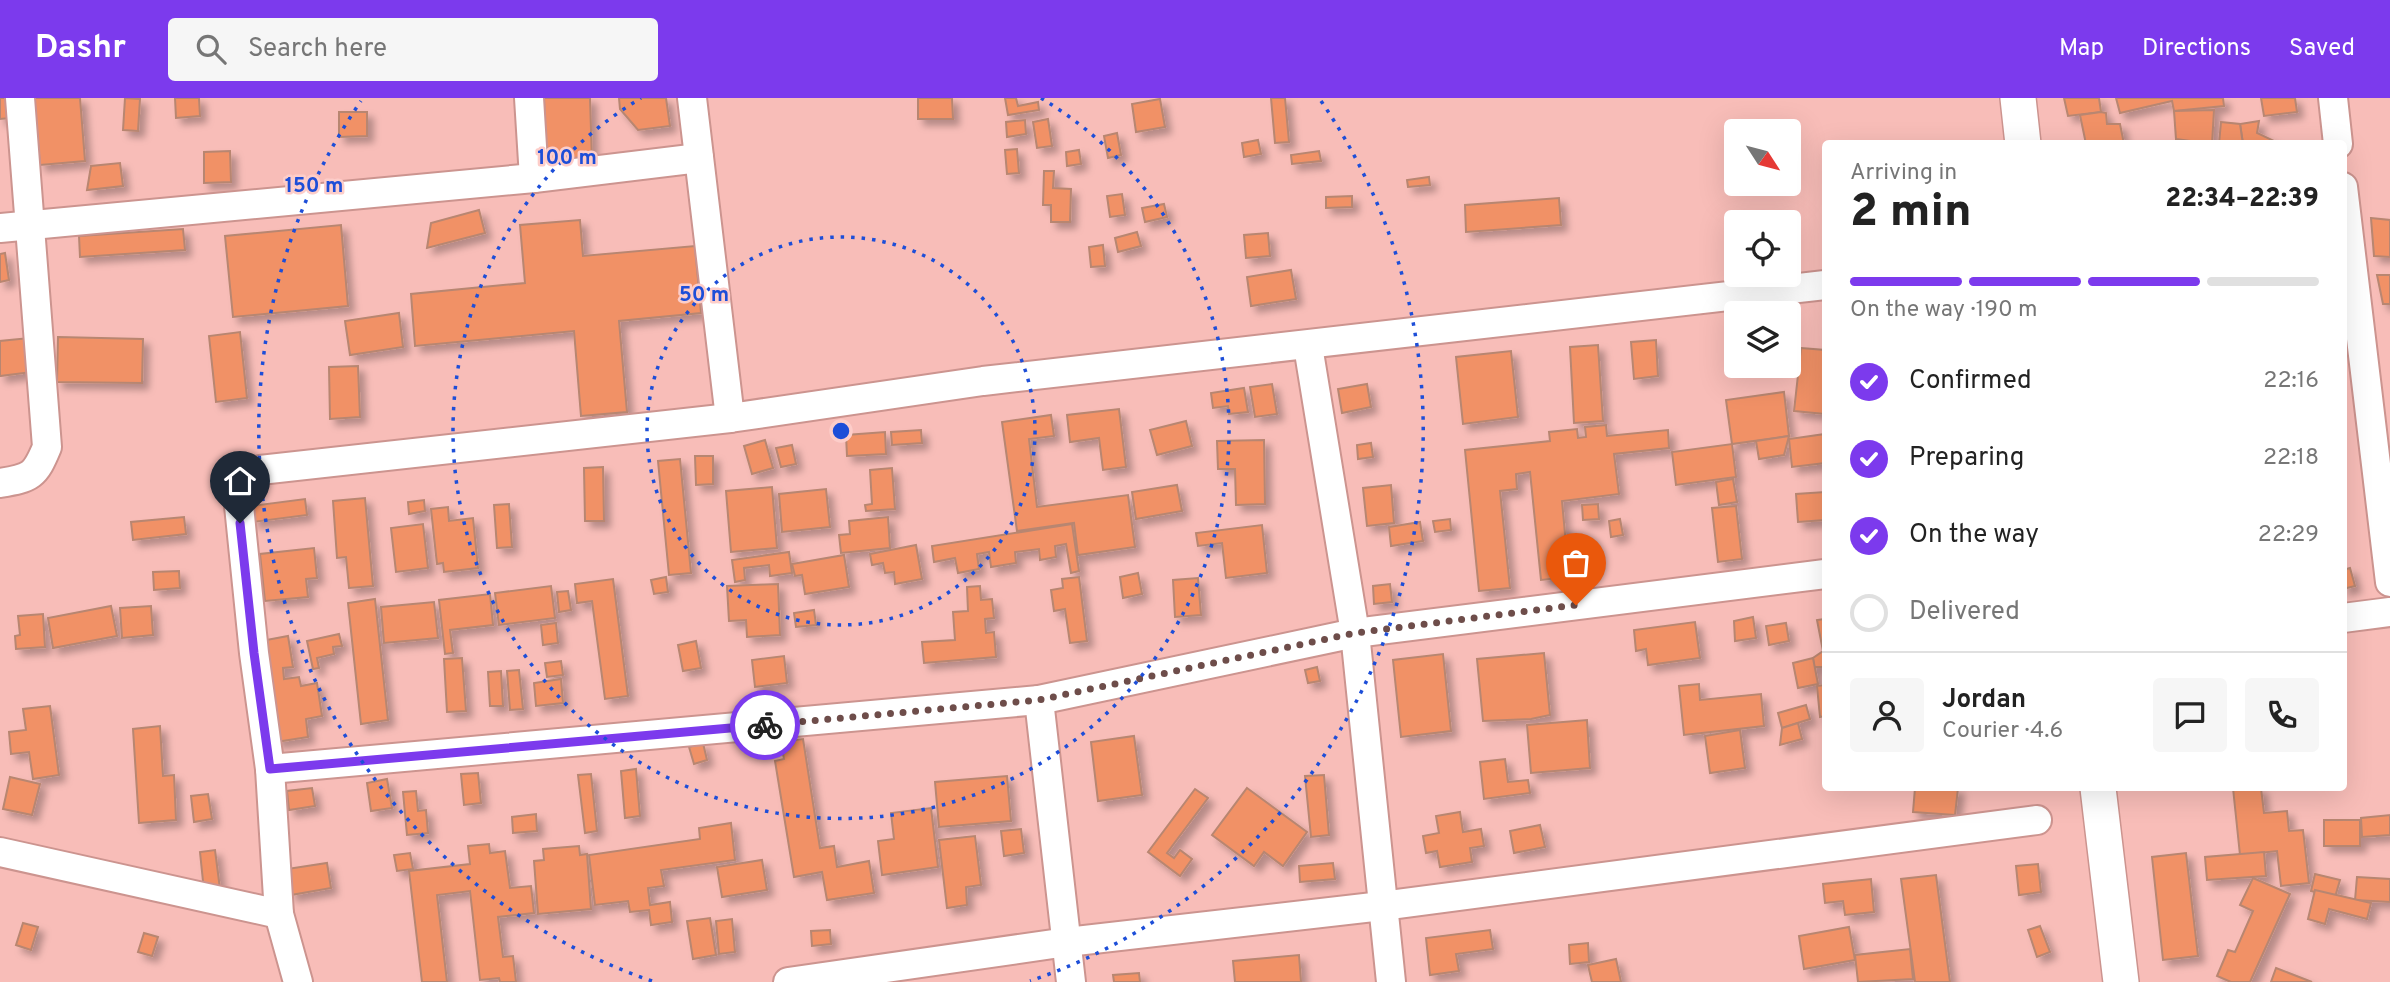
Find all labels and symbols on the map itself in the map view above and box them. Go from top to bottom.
north arrow [1724,119,1801,196]
text: 100 m [537,145,597,172]
text: 150 m [285,173,343,200]
text: 50 m [679,282,729,309]
centre of rings [829,419,853,443]
pin [210,451,270,523]
pin [1546,533,1606,605]
courier [730,690,800,760]

